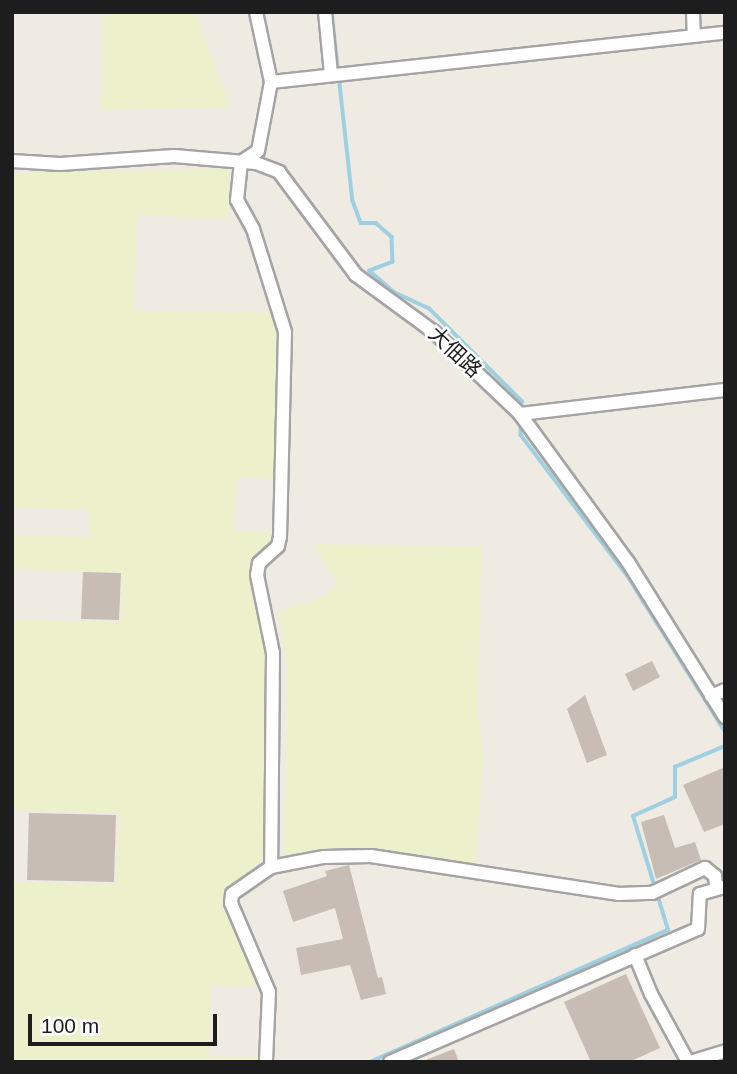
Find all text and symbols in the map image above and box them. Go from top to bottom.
street label: 大佃路 [423,321,487,383]
scale bar [32,1000,220,1044]
text: 100 m [41,1014,99,1037]

